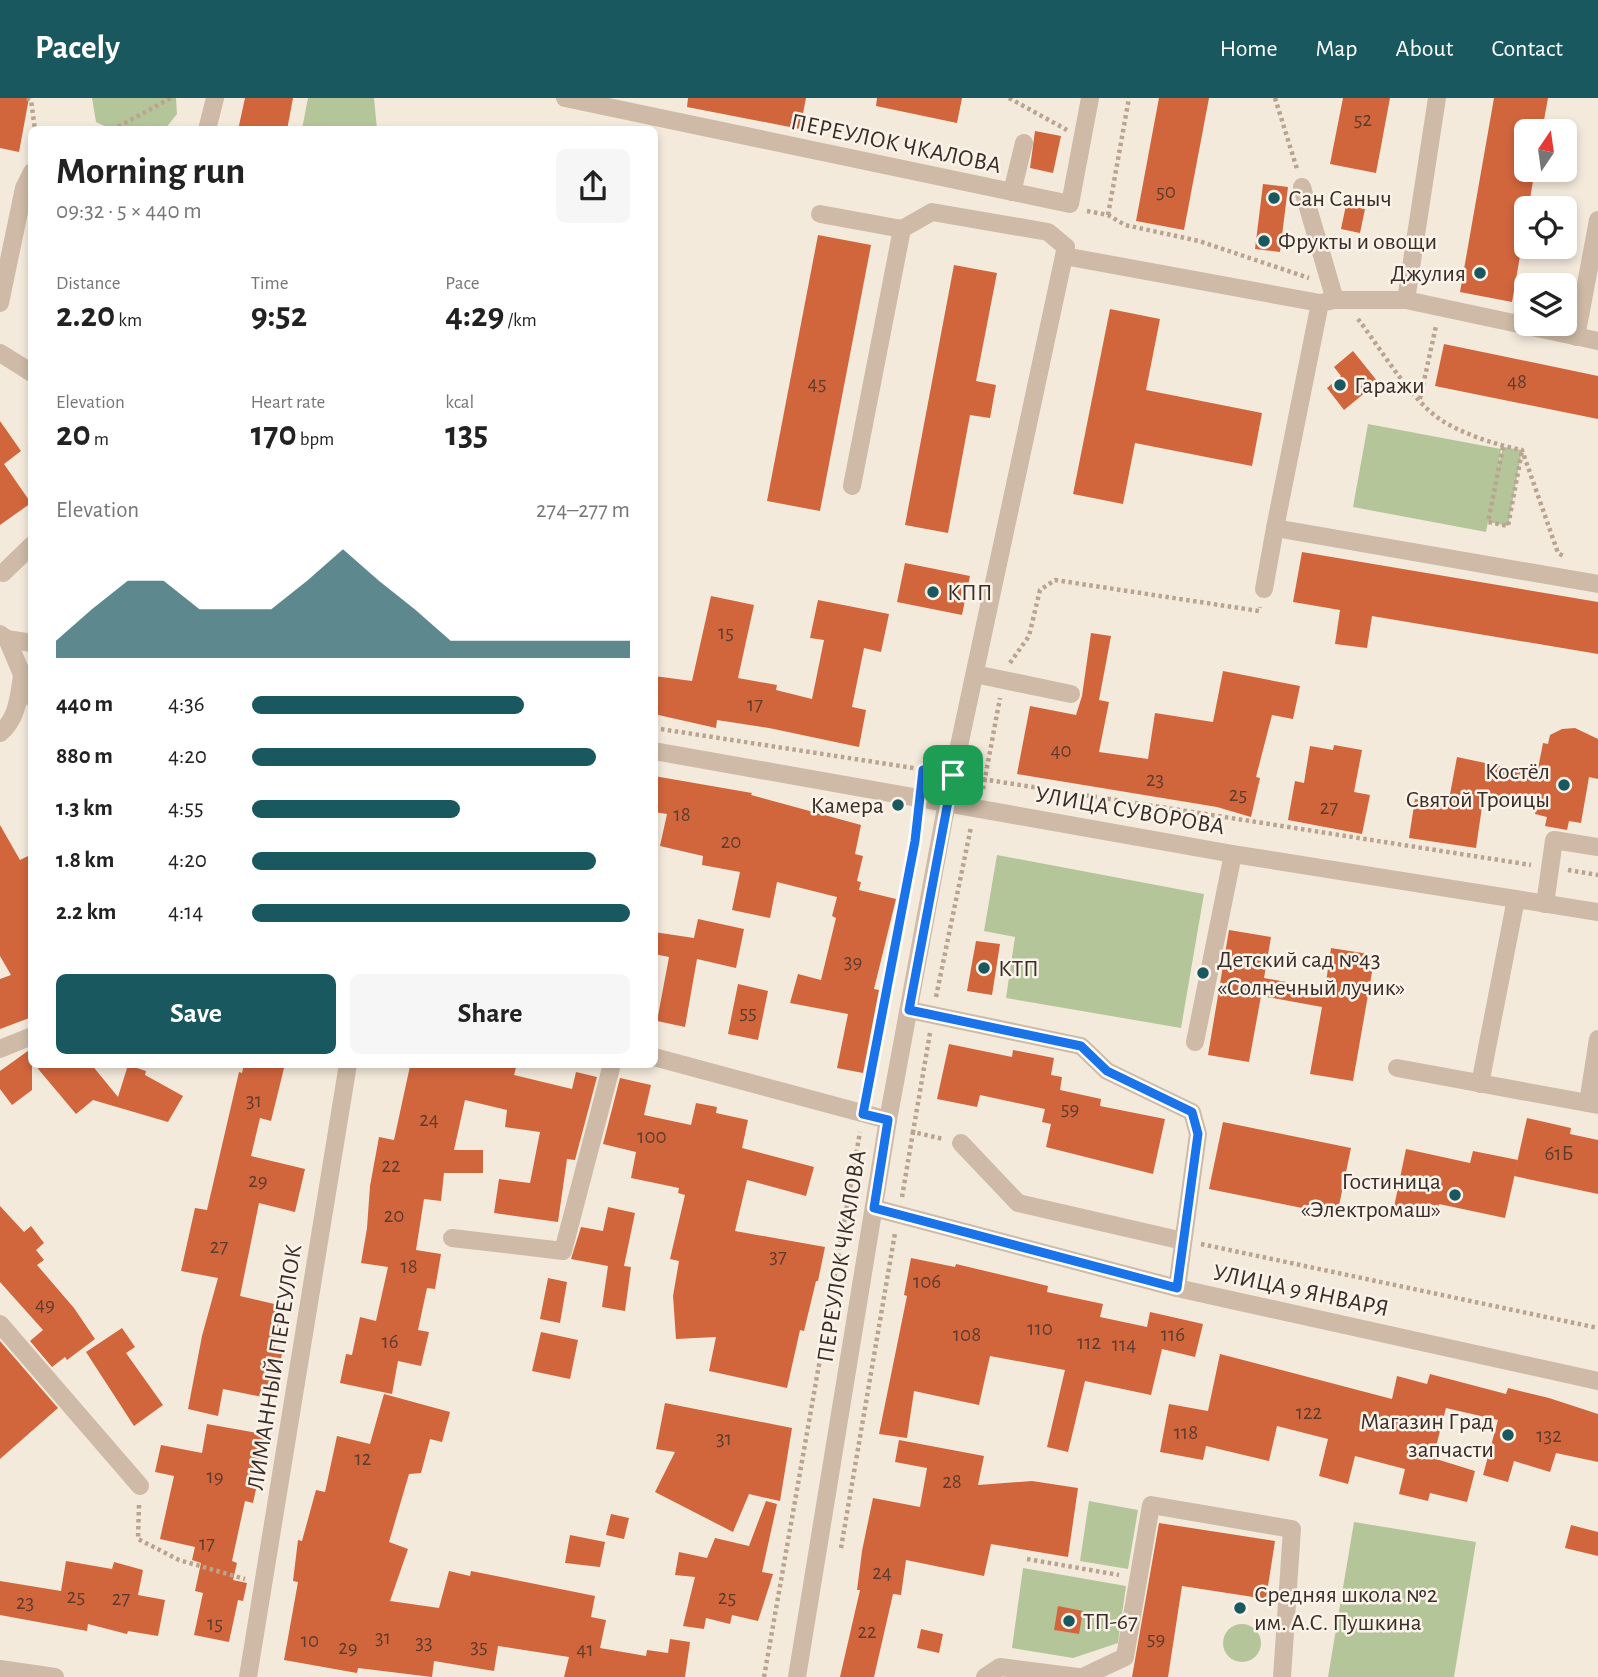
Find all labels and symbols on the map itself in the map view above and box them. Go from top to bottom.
house number: 52 [1354,109,1372,130]
street label: ПЕРЕУЛОК ЧКАЛОВА [788,110,1003,178]
north arrow [1514,119,1577,182]
house number: 50 [1156,181,1176,202]
place label: Сан Саныч [1288,187,1392,211]
marker: Сан Саныч [1266,190,1282,206]
place label: Фрукты и овощи [1278,230,1437,254]
marker: Фрукты и овощи [1256,233,1272,249]
place label: Джулия [1391,262,1466,286]
marker: Джулия [1472,265,1488,281]
house number: 48 [1507,371,1527,392]
house number: 45 [808,373,826,394]
place label: Гаражи [1354,374,1425,398]
marker: Гаражи [1332,377,1348,393]
place label: КПП [947,581,993,605]
marker: КПП [925,584,941,600]
house number: 15 [718,622,734,643]
house number: 17 [747,694,763,715]
house number: 40 [1050,740,1072,761]
pin [923,745,983,805]
place label: Костёл Святой Троицы [1405,760,1550,812]
house number: 23 [1146,769,1164,790]
marker: Костёл Святой Троицы [1556,777,1572,793]
street label: УЛИЦА СУВОРОВА [1033,782,1227,839]
house number: 25 [1229,784,1247,805]
place label: Камера [811,794,884,818]
marker: Камера [890,797,906,813]
house number: 27 [1320,797,1338,818]
house number: 18 [673,804,691,825]
house number: 20 [721,831,741,852]
place label: Детский сад №43 «Солнечный лучик» [1217,948,1405,1000]
house number: 39 [844,951,862,972]
place label: КТП [998,957,1039,981]
marker: КТП [976,960,992,976]
marker: Детский сад №43 «Солнечный лучик» [1195,965,1211,981]
house number: 55 [739,1002,757,1023]
house number: 31 [246,1090,262,1111]
house number: 59 [1061,1098,1079,1119]
house number: 24 [419,1109,439,1130]
house number: 100 [637,1126,667,1147]
house number: 61Б [1544,1143,1574,1164]
street label: ПЕРЕУЛОК ЧКАЛОВА [813,1148,871,1364]
house number: 22 [381,1155,401,1176]
house number: 29 [248,1170,268,1191]
place label: Гостиница «Электромаш» [1300,1170,1441,1222]
marker: Гостиница «Электромаш» [1447,1187,1463,1203]
house number: 20 [384,1205,404,1226]
house number: 27 [210,1236,228,1257]
street label: ЛИМАННЫЙ ПЕРЕУЛОК [244,1242,306,1492]
house number: 37 [769,1246,787,1267]
house number: 18 [400,1256,418,1277]
street label: УЛИЦА 9 ЯНВАРЯ [1211,1261,1391,1321]
house number: 106 [913,1271,941,1292]
house number: 49 [35,1294,55,1315]
house number: 110 [1027,1318,1053,1339]
house number: 108 [953,1324,981,1345]
house number: 116 [1161,1324,1185,1345]
house number: 16 [381,1331,399,1352]
house number: 112 [1077,1332,1101,1353]
house number: 114 [1112,1334,1136,1355]
house number: 122 [1296,1402,1322,1423]
place label: Магазин Град запчасти [1360,1410,1494,1462]
house number: 118 [1174,1422,1198,1443]
house number: 132 [1536,1425,1562,1446]
marker: Магазин Град запчасти [1500,1427,1516,1443]
house number: 31 [716,1428,732,1449]
house number: 12 [355,1448,371,1469]
house number: 19 [206,1466,224,1487]
house number: 28 [942,1471,962,1492]
house number: 17 [199,1533,215,1554]
house number: 24 [872,1562,892,1583]
place label: Средняя школа №2 им. А.С. Пушкина [1254,1583,1438,1635]
house number: 25 [67,1586,85,1607]
house number: 25 [718,1587,736,1608]
house number: 27 [112,1588,130,1609]
house number: 23 [16,1592,34,1613]
marker: Средняя школа №2 им. А.С. Пушкина [1232,1600,1248,1616]
place label: ТП-67 [1083,1610,1138,1634]
house number: 15 [207,1613,223,1634]
marker: ТП-67 [1061,1613,1077,1629]
house number: 22 [857,1621,877,1642]
house number: 31 [375,1627,391,1648]
house number: 59 [1147,1628,1165,1649]
house number: 10 [301,1630,319,1651]
house number: 33 [415,1632,433,1653]
house number: 35 [470,1636,488,1657]
house number: 29 [338,1637,358,1658]
house number: 41 [576,1639,594,1660]

